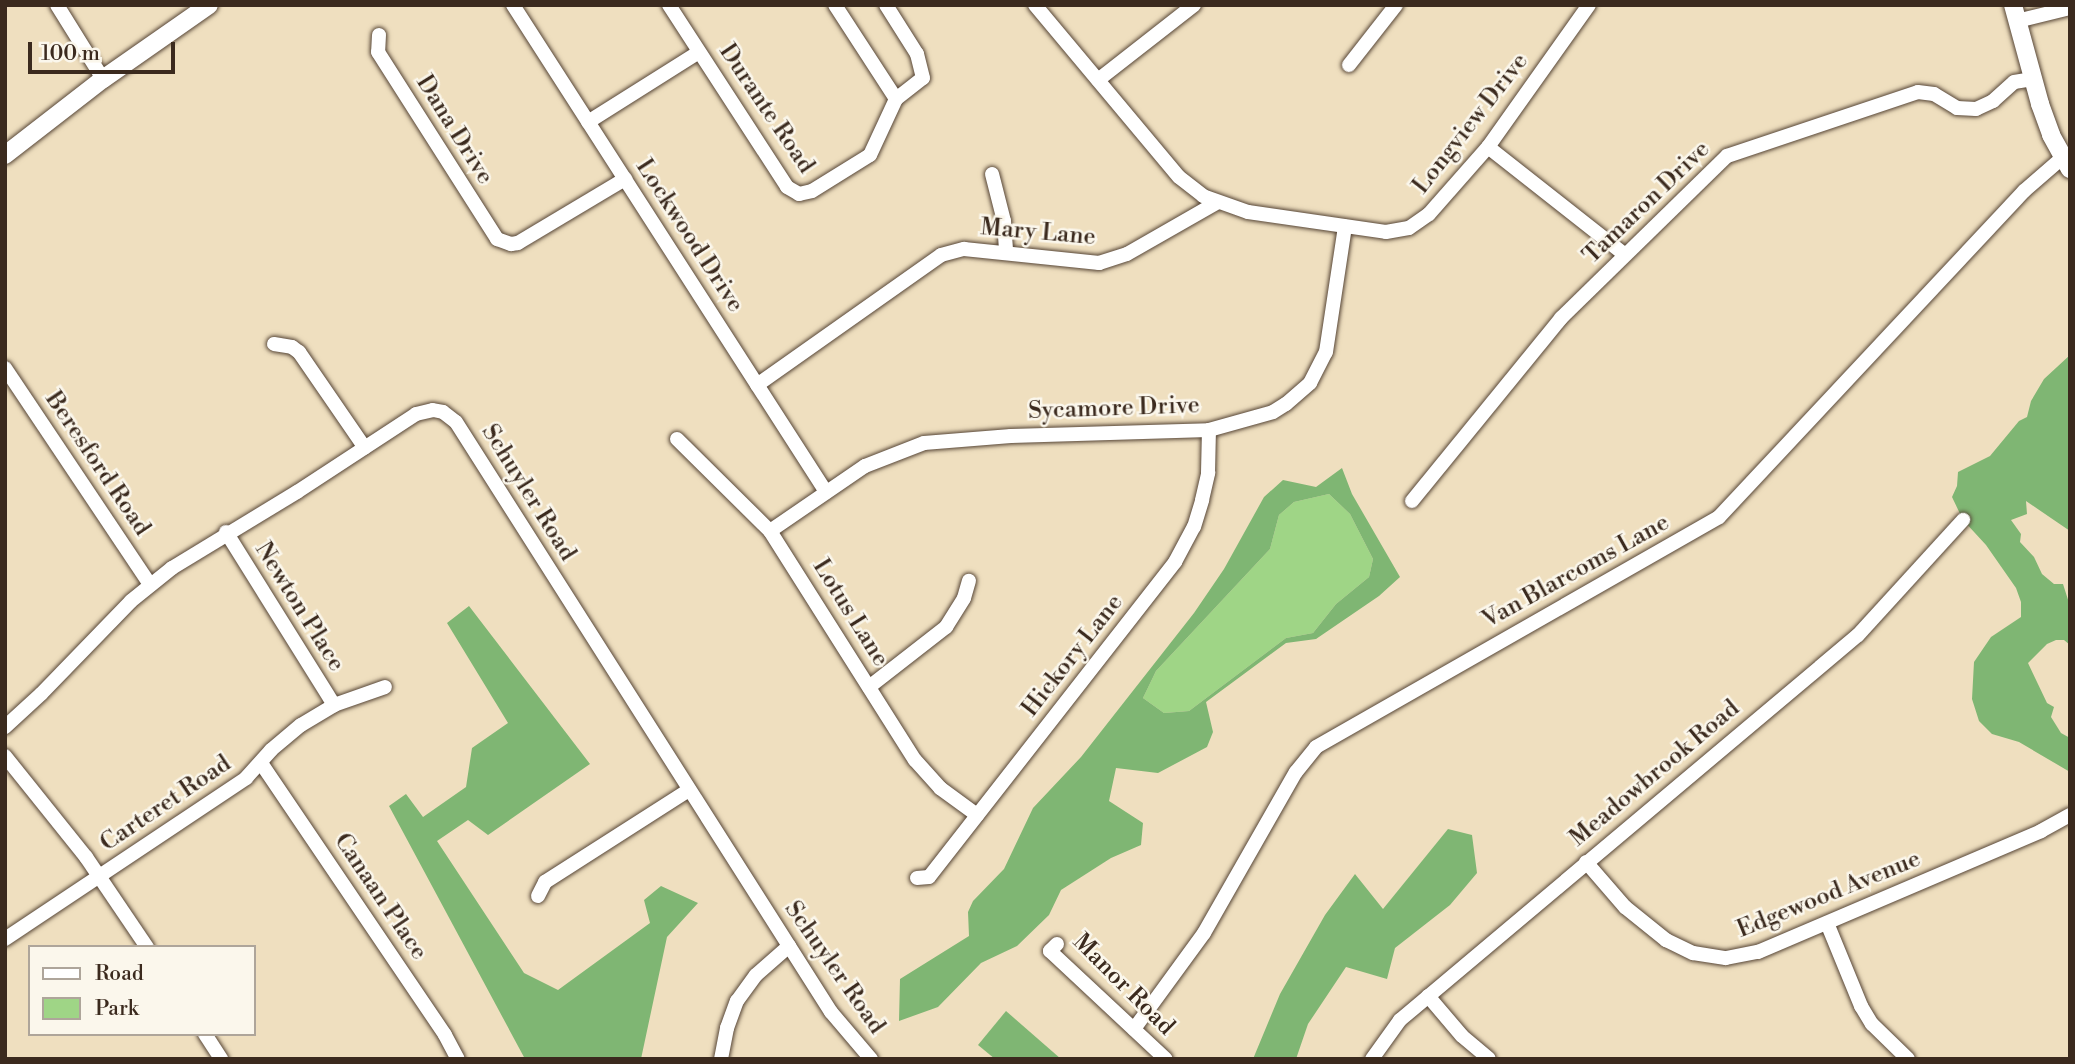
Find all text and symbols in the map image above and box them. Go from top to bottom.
scale bar [32,28,178,72]
street label: Durante Road [712,39,820,179]
text: 100 m [41,41,100,67]
street label: Longview Drive [1407,48,1535,200]
street label: Dana Drive [409,70,499,190]
street label: Tamaron Drive [1578,135,1716,271]
street label: Lockwood Drive [629,154,749,318]
street label: Mary Lane [979,214,1097,252]
street label: Beresford Road [38,386,156,542]
street label: Sycamore Drive [1028,392,1200,426]
street label: Schuyler Road [475,419,581,567]
street label: Van Blarcoms Lane [1478,509,1674,635]
street label: Newton Place [248,537,350,677]
street label: Lotus Lane [806,554,894,672]
street label: Hickory Lane [1016,589,1130,723]
street label: Meadowbrook Road [1564,695,1746,853]
street label: Carteret Road [95,750,237,858]
street label: Canaan Place [327,828,433,966]
street label: Edgewood Avenue [1733,845,1925,945]
street label: Schuyler Road [778,896,890,1040]
street label: Manor Road [1066,928,1180,1042]
legend [28,945,256,1036]
text: Road [95,961,144,987]
text: Park [95,996,139,1022]

